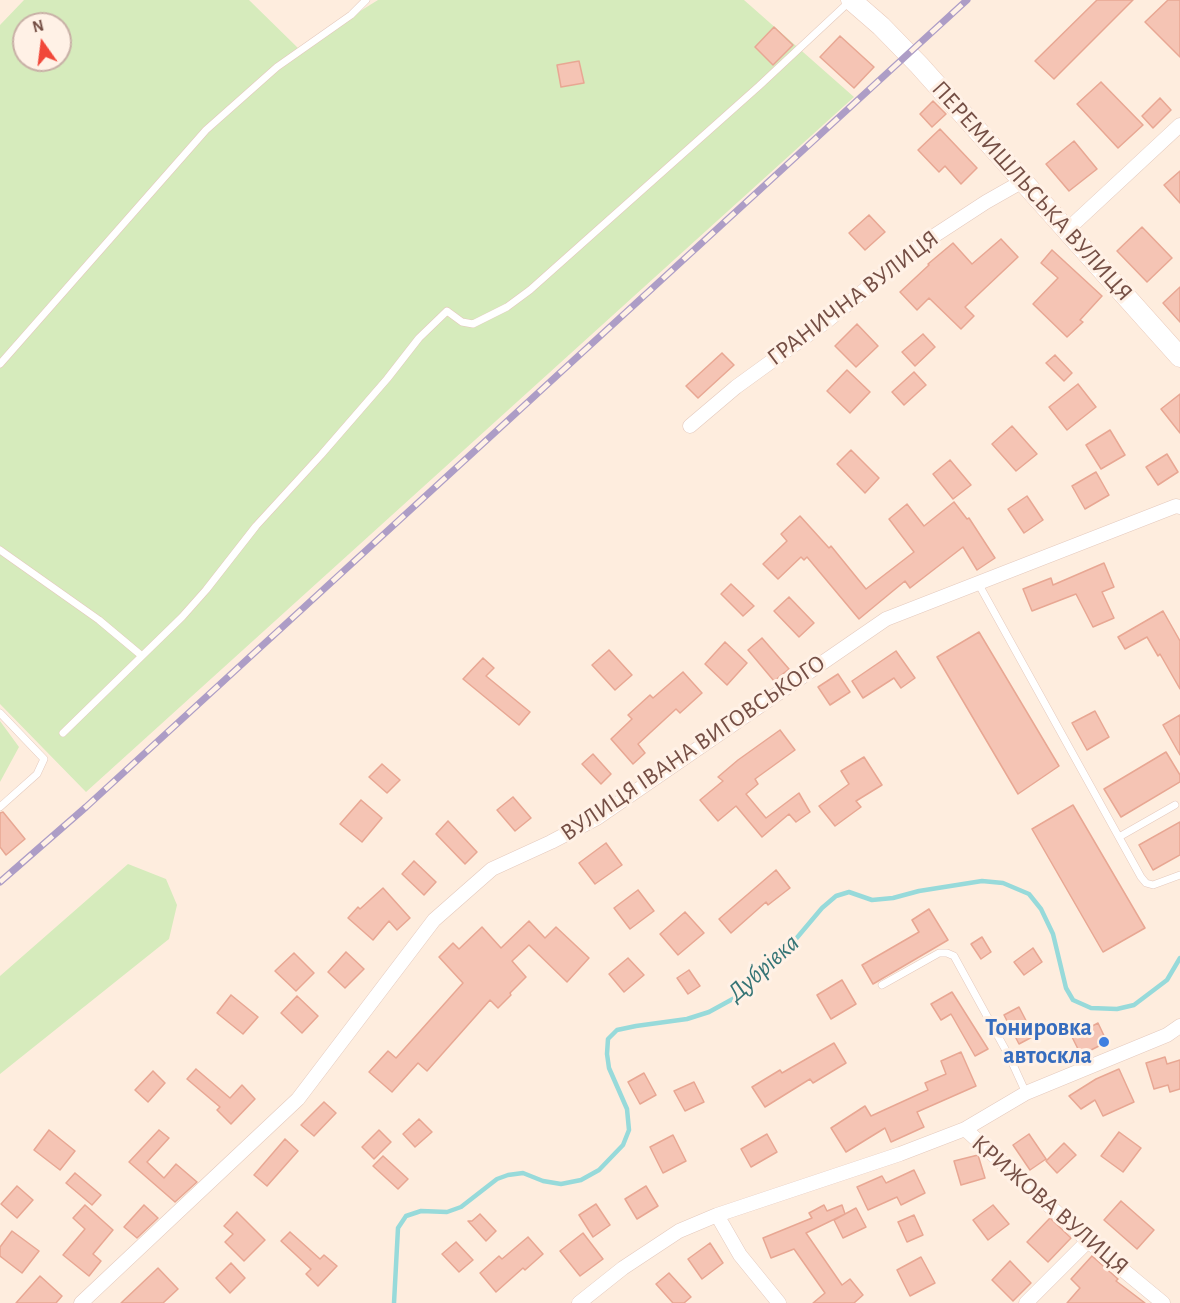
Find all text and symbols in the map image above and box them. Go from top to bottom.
north arrow [12,12,72,72]
text: N [31,17,45,36]
street label: ПЕРЕМИШЛЬСЬКА ВУЛИЦЯ [925,75,1139,307]
street label: ГРАНИЧНА ВУЛИЦЯ [761,224,945,372]
street label: ВУЛИЦЯ ІВАНА ВИГОВСЬКОГО [555,649,831,847]
water label: Дубрівка [720,927,806,1009]
place label: Тонировка автоскла [985,1014,1092,1070]
marker: Тонировка автоскла [1097,1035,1111,1049]
street label: КРИЖОВА ВУЛИЦЯ [966,1129,1134,1281]

